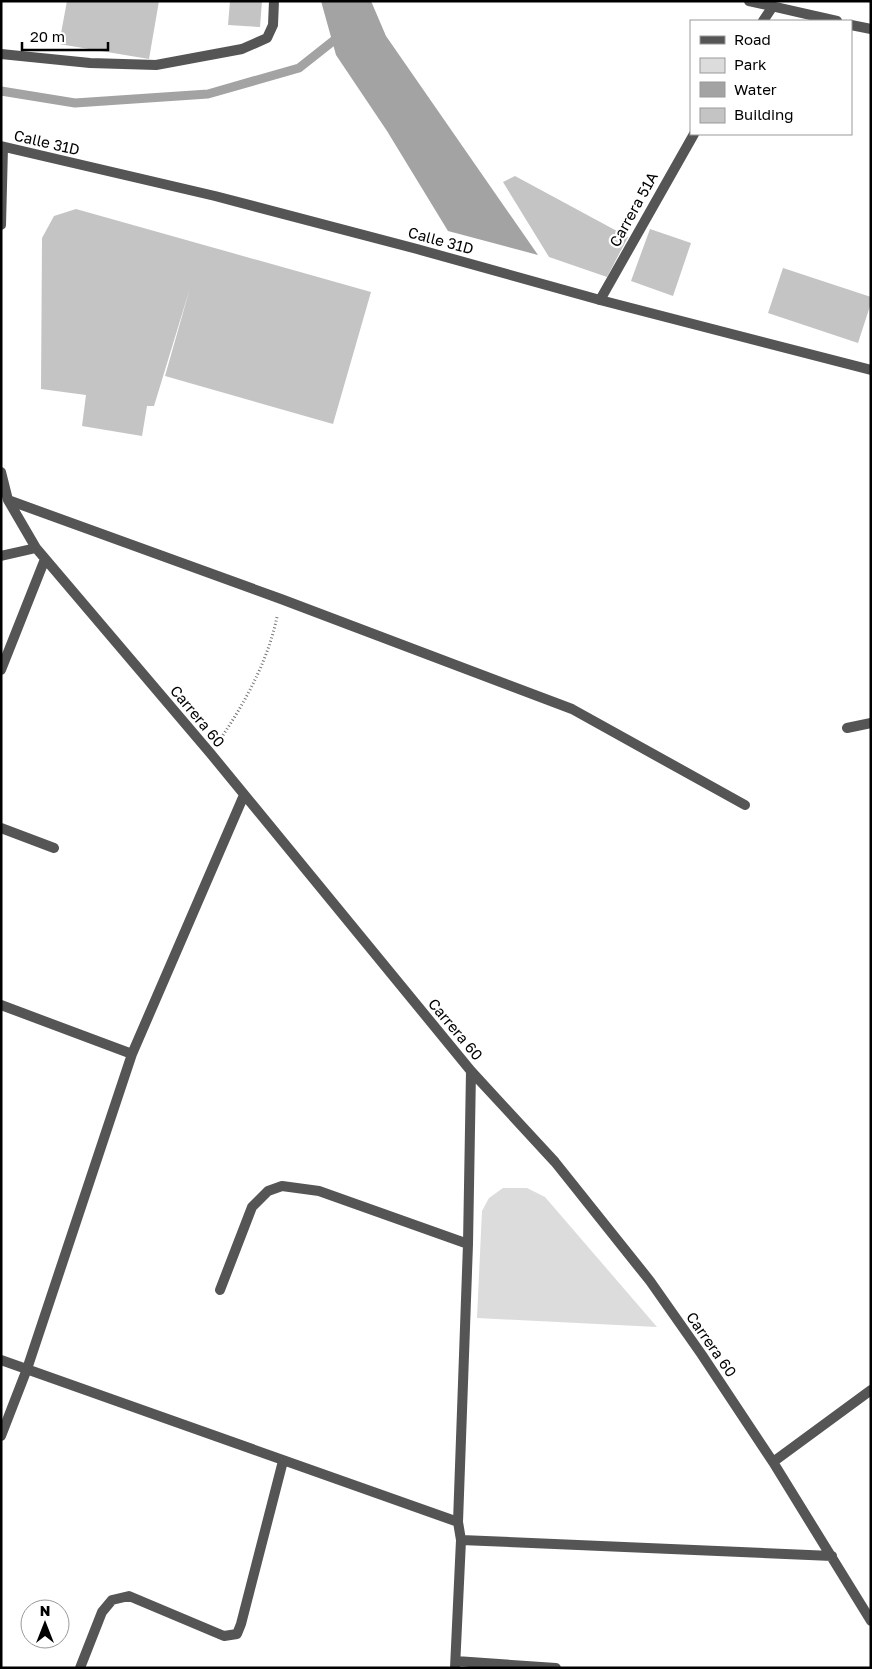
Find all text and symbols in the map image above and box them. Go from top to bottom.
scale bar [22,20,109,52]
legend [690,20,852,135]
text: 20 m [30,27,65,45]
text: Road [734,30,771,48]
text: Park [734,55,767,73]
text: Water [734,80,777,98]
text: Building [734,105,794,123]
street label: Calle 31D [12,126,82,158]
street label: Carrera 51A [605,168,661,250]
street label: Calle 31D [406,223,476,257]
street label: Carrera 60 [167,681,229,751]
street label: Carrera 60 [425,994,487,1064]
street label: Carrera 60 [683,1308,741,1380]
north arrow [20,1599,70,1649]
text: N [40,1602,50,1619]

